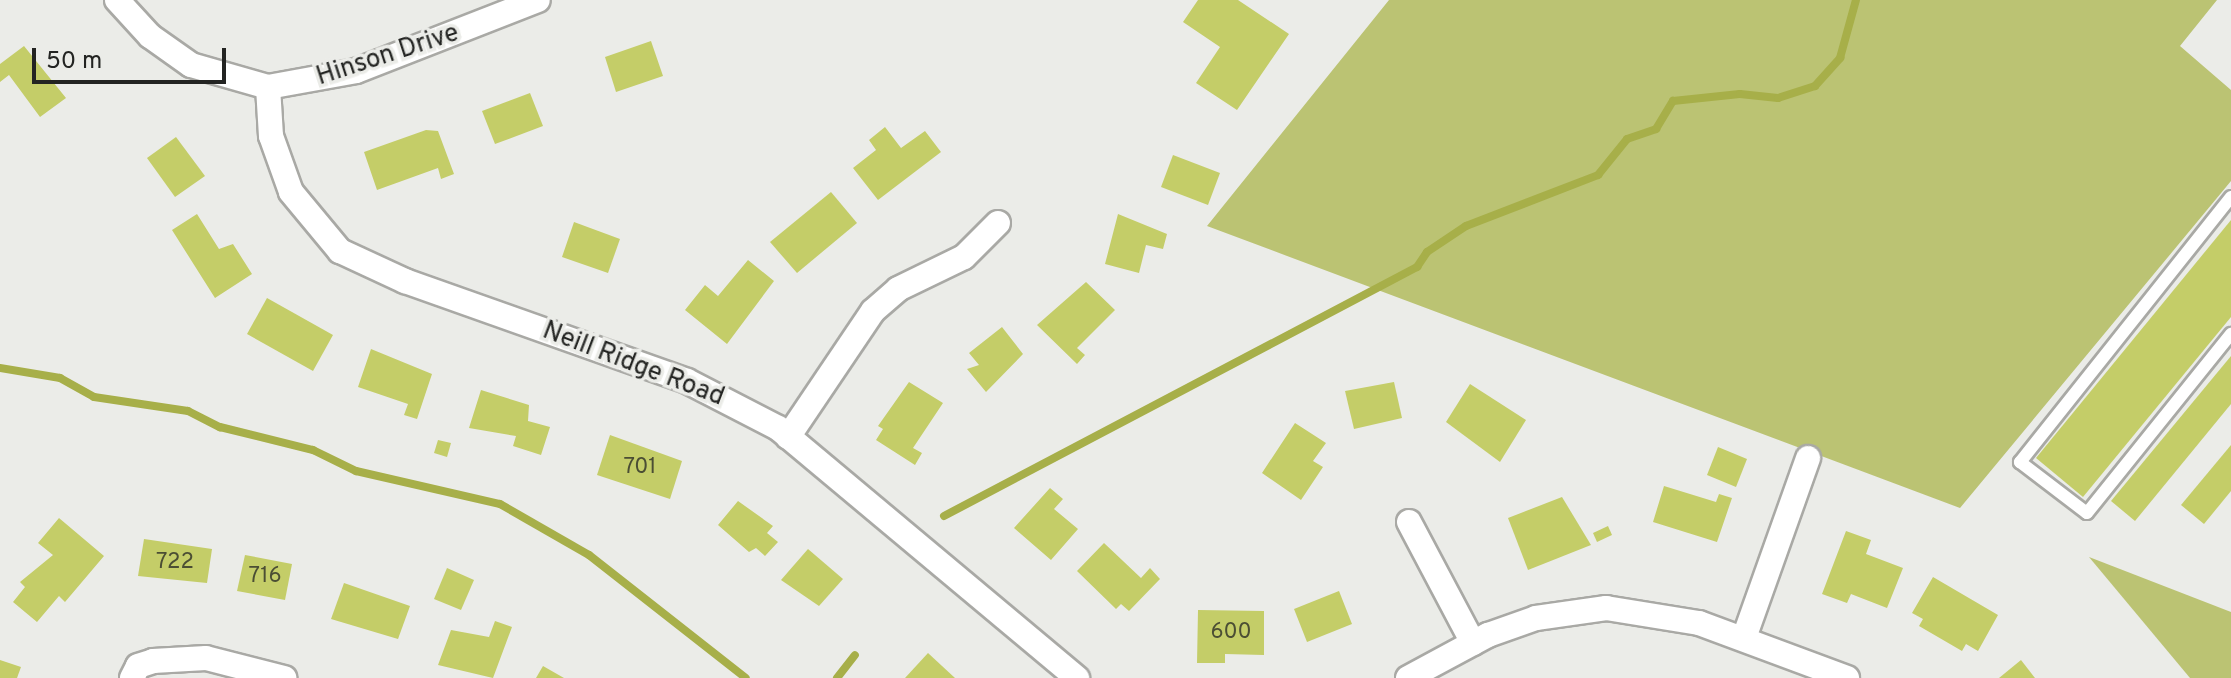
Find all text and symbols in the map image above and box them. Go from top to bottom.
street label: Hinson Drive [313,18,463,94]
scale bar [36,32,230,82]
text: 50 m [46,47,102,77]
street label: Neill Ridge Road [538,316,728,414]
house number: 701 [623,455,657,481]
house number: 722 [156,550,194,576]
house number: 716 [248,564,282,590]
house number: 600 [1210,620,1252,646]

